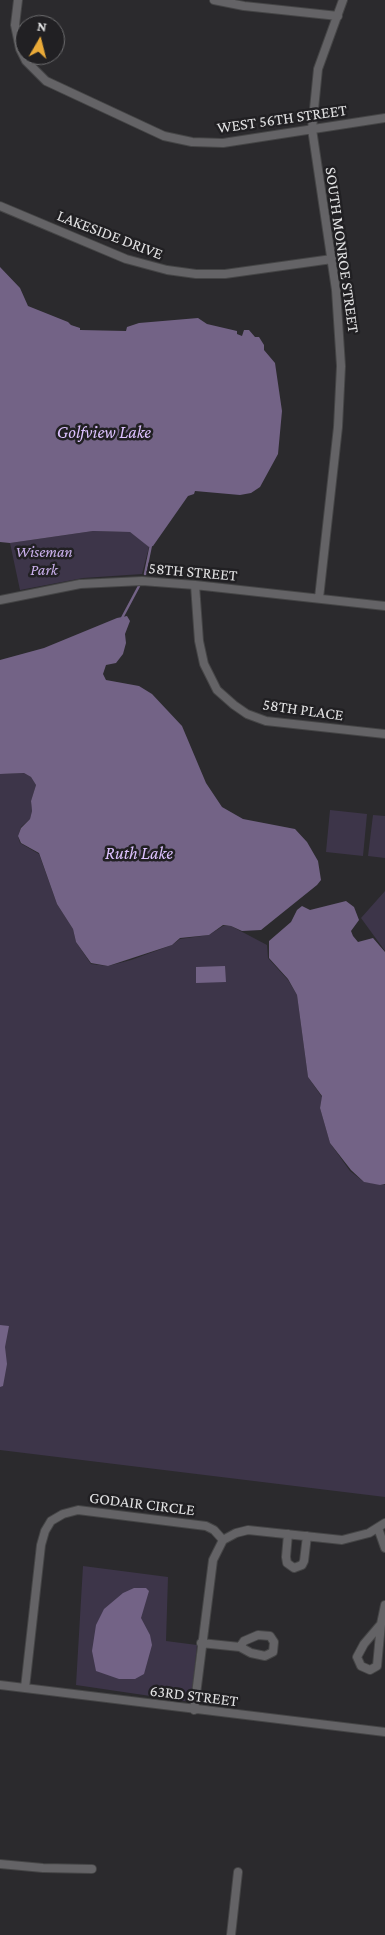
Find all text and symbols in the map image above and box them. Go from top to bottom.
north arrow [15,15,65,65]
text: N [36,18,48,35]
street label: WEST 56TH STREET [216,100,348,138]
street label: SOUTH MONROE STREET [321,166,363,334]
street label: LAKESIDE DRIVE [54,206,166,264]
water label: Golfview Lake [57,421,151,443]
park label: Wiseman Park [15,542,73,580]
street label: 58TH STREET [148,559,238,585]
street label: 58TH PLACE [261,695,345,725]
water label: Ruth Lake [105,842,173,864]
street label: GODAIR CIRCLE [88,1488,196,1520]
street label: 63RD STREET [149,1681,239,1711]

